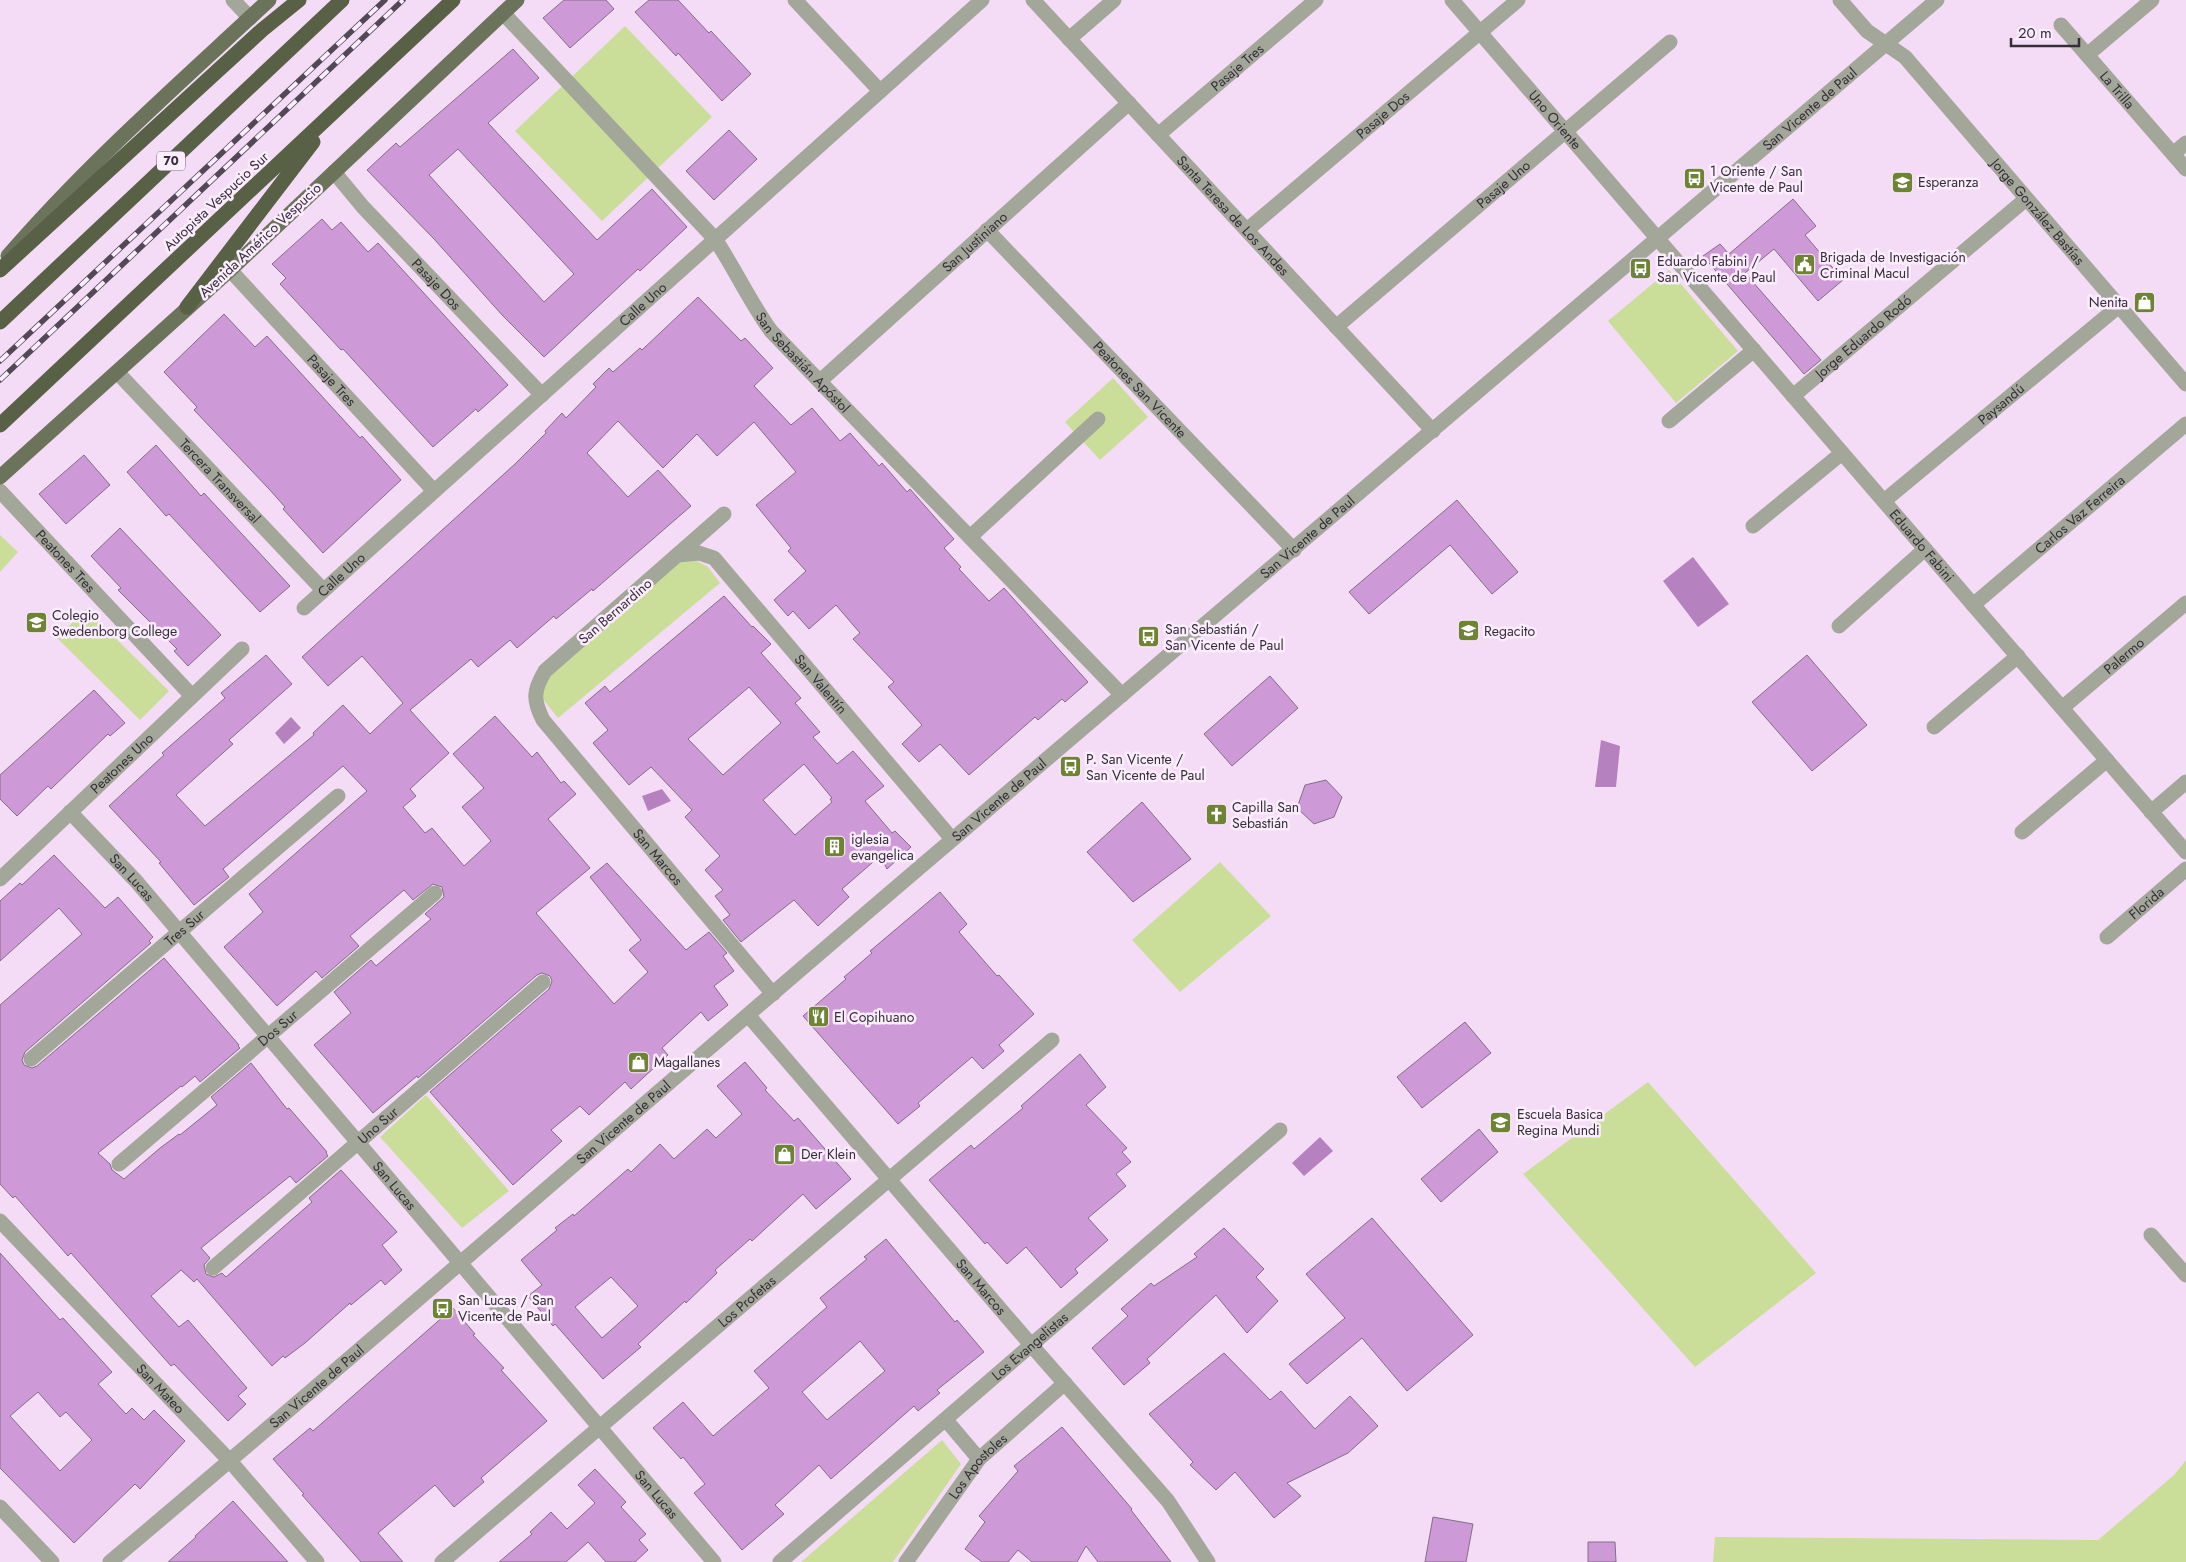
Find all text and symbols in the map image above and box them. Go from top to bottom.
scale bar [2011,15,2078,47]
text: 20 m [2018,22,2052,44]
street label: Pasaje Tres [1206,39,1268,96]
street label: San Vicente de Paul [1758,63,1861,155]
street label: La Trilla [2095,67,2139,113]
street label: Pasaje Dos [1352,86,1414,143]
street label: Uno Oriente [1524,86,1586,154]
street label: Autopista Vespucio Sur [159,147,273,255]
street label: Santa Teresa de Los Andes [1172,151,1294,280]
road number: 70 [157,152,185,170]
street label: Jorge González Bastías [1985,153,2090,269]
street label: Pasaje Uno [1472,155,1535,213]
place label: 1 Oriente / San Vicente de Paul [1710,161,1803,197]
bus stop icon: 1 Oriente / San Vicente de Paul [1682,167,1706,191]
school or university icon: Esperanza [1890,170,1914,194]
place label: Esperanza [1918,172,1979,192]
street label: Avenida Américo Vespucio [195,178,326,302]
street label: San Justiniano [937,207,1012,277]
place label: Brigada de Investigación Criminal Macul [1820,247,1966,283]
place label: Eduardo Fabini / San Vicente de Paul [1657,251,1776,287]
public building icon: Brigada de Investigación Criminal Macul [1792,253,1816,277]
street label: Pasaje Dos [407,254,466,315]
bus stop icon: Eduardo Fabini / San Vicente de Paul [1629,257,1653,281]
street label: Calle Uno [614,277,671,331]
street label: Jorge Eduardo Rodó [1809,290,1916,384]
shop icon: Nenita [2132,290,2156,314]
place label: Nenita [2089,292,2128,312]
street label: San Sebastián Apóstol [751,308,855,417]
street label: Peatones San Vicente [1089,337,1191,442]
street label: Pasaje Tres [303,350,361,411]
street label: Paysandú [1973,379,2029,429]
street label: Tercera Transversal [175,434,265,528]
street label: Carlos Vaz Ferreira [2030,470,2129,558]
street label: San Vicente de Paul [1255,491,1359,583]
street label: Eduardo Fabini [1885,505,1959,586]
street label: Peatones Tres [31,525,100,597]
street label: Calle Uno [313,548,370,601]
street label: San Bernardino [574,573,656,648]
place label: Colegio Swedenborg College [52,605,177,641]
school or university icon: Colegio Swedenborg College [24,611,48,635]
place label: San Sebastián / San Vicente de Paul [1165,619,1284,655]
school or university icon: Regacito [1456,619,1480,643]
place label: Regacito [1484,621,1535,641]
bus stop icon: San Sebastián / San Vicente de Paul [1137,625,1161,649]
street label: Palermo [2099,632,2149,679]
street label: San Valentín [790,650,852,718]
street label: Peatones Uno [86,728,158,798]
place label: P. San Vicente / San Vicente de Paul [1086,749,1205,785]
street label: San Vicente de Paul [947,754,1051,846]
bus stop icon: P. San Vicente / San Vicente de Paul [1058,755,1082,779]
place label: Capilla San Sebastián [1232,797,1299,833]
church icon: Capilla San Sebastián [1204,803,1228,827]
street label: San Marcos [628,824,688,890]
place label: iglesia evangelica [851,829,914,865]
building icon: iglesia evangelica [823,835,847,859]
street label: San Lucas [105,849,159,906]
street label: Florida [2124,882,2168,924]
street label: Tres Sur [160,905,209,950]
street label: Dos Sur [253,1005,302,1051]
restaurant icon: El Copihuano [806,1005,830,1029]
place label: El Copihuano [834,1007,915,1027]
shop icon: Magallanes [626,1050,650,1074]
place label: Magallanes [654,1052,721,1072]
street label: San Vicente de Paul [572,1076,675,1169]
street label: Uno Sur [353,1102,403,1148]
place label: Escuela Basica Regina Mundi [1517,1104,1603,1140]
school or university icon: Escuela Basica Regina Mundi [1489,1110,1513,1134]
shop icon: Der Klein [773,1142,797,1166]
place label: Der Klein [801,1144,856,1164]
street label: San Lucas [368,1157,421,1215]
street label: San Marcos [951,1254,1011,1320]
street label: Los Profetas [713,1271,780,1332]
place label: San Lucas / San Vicente de Paul [458,1290,554,1326]
bus stop icon: San Lucas / San Vicente de Paul [430,1296,454,1320]
street label: Los Evangelistas [987,1307,1073,1385]
street label: San Vicente de Paul [265,1340,368,1433]
street label: San Mateo [132,1359,190,1418]
street label: Los Apostoles [944,1428,1012,1503]
street label: San Lucas [630,1466,683,1523]

